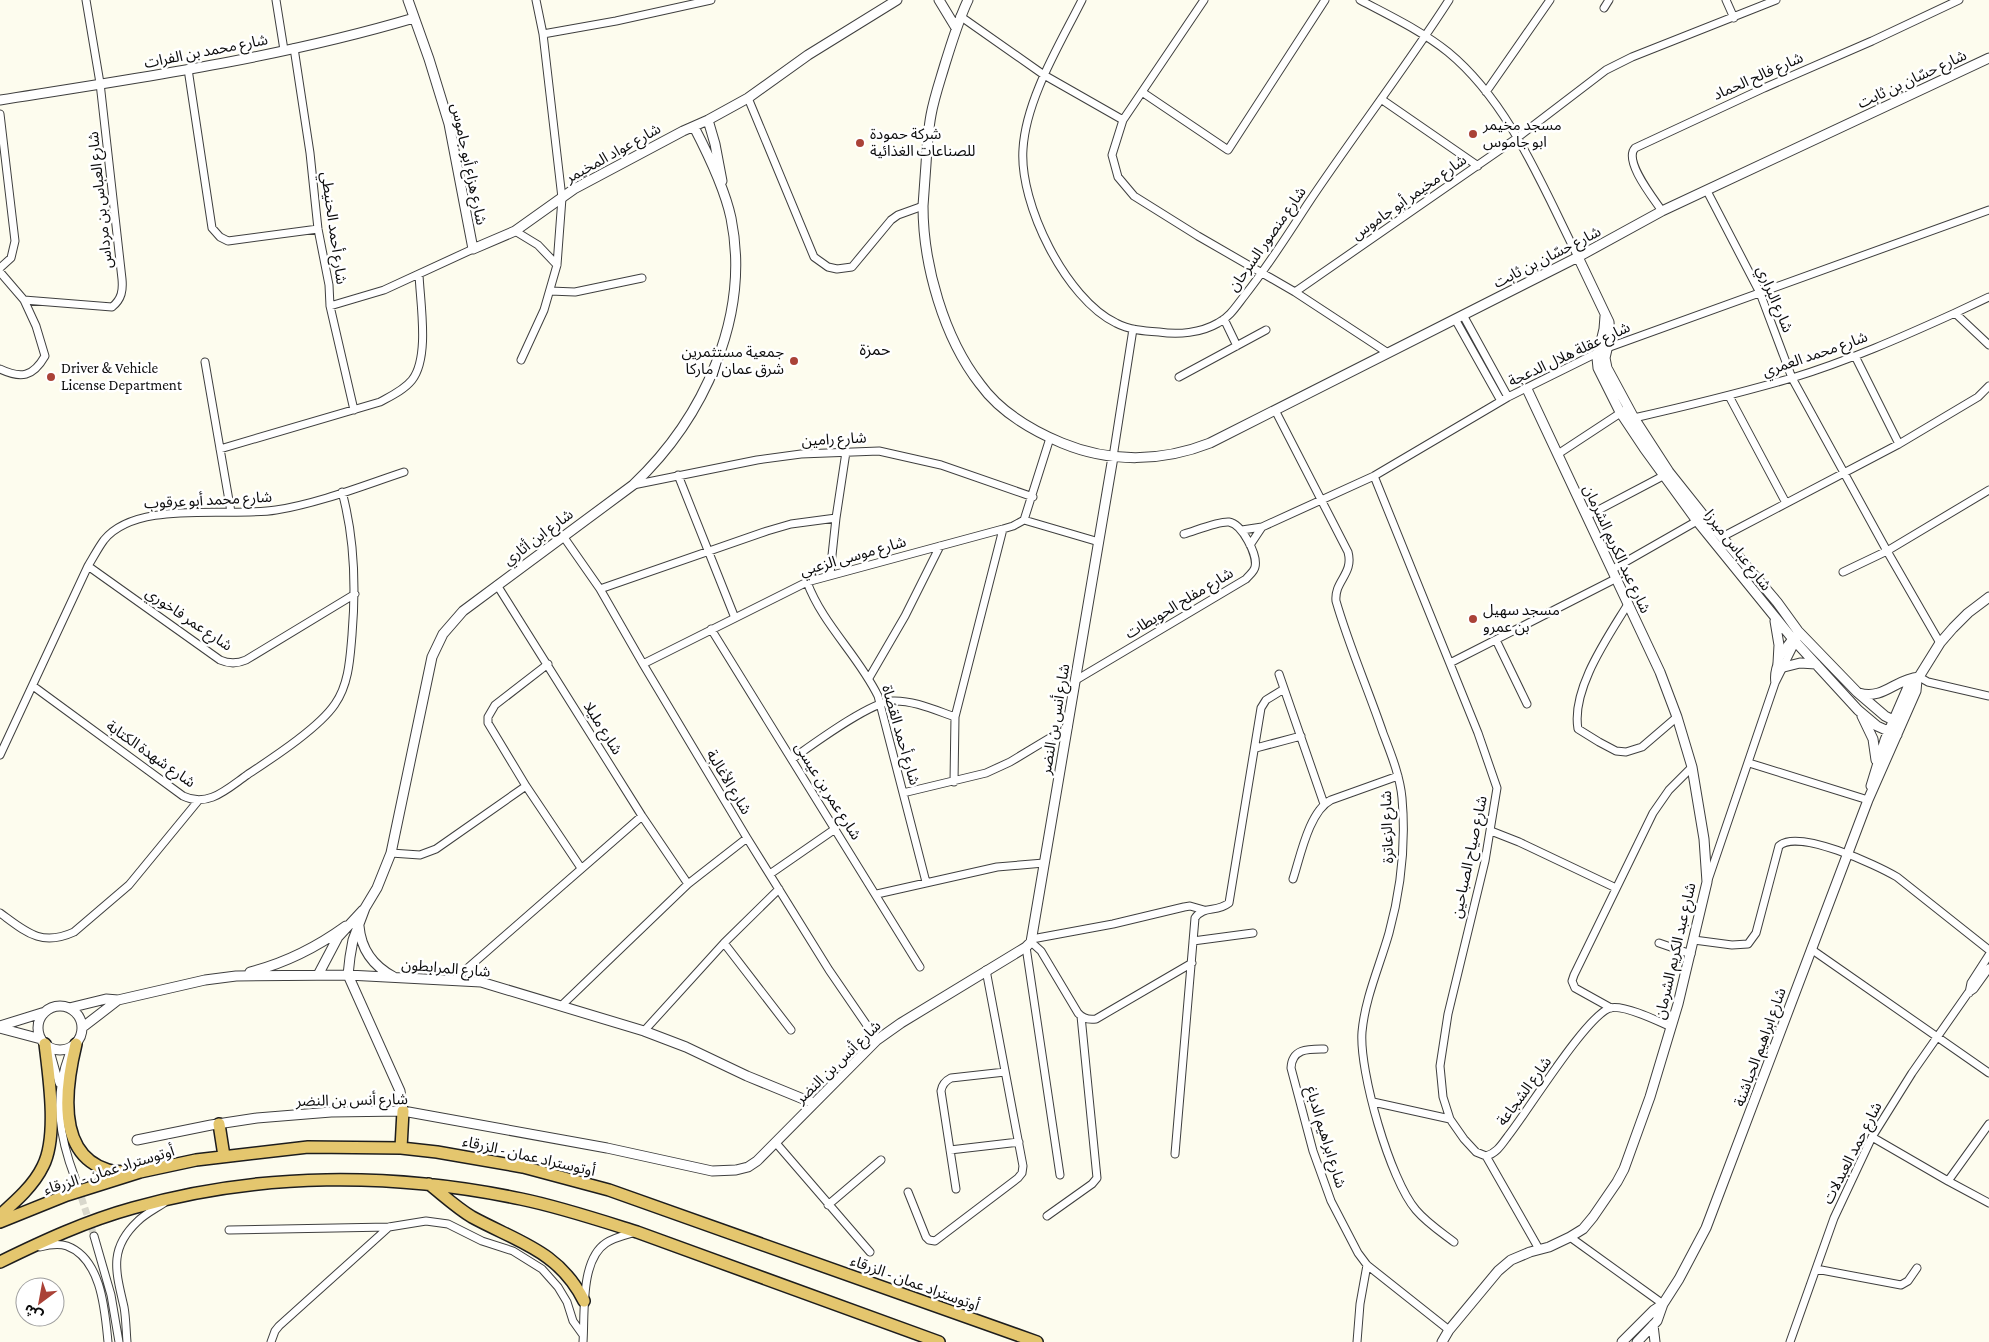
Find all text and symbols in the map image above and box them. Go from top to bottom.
street label: شارع محمد بن الفرات [143,31,270,75]
street label: شارع حسّان بن ثابت [1855,47,1971,115]
street label: شارع فالح الحماد [1711,49,1807,107]
street label: شارع هزاع أبو جاموس [444,102,491,227]
place label: مسجد مخيمر ابو جاموس [1482,117,1562,151]
street label: شارع عواد المخيمر [562,120,665,190]
place label: شركة حمودة للصناعات الغذائية [870,126,976,159]
marker: مسجد مخيمر ابو جاموس [1467,128,1479,140]
street label: شارع العباس بن مرداس [85,130,119,269]
marker: شركة حمودة للصناعات الغذائية [854,137,866,149]
street label: شارع مخيمر أبو جاموس [1348,151,1472,246]
street label: شارع أحمد الحنيطي [314,171,351,286]
street label: شارع منصور السرحان [1225,184,1312,297]
street label: شارع حسّان بن ثابت [1491,223,1605,295]
street label: شارع البراري [1750,263,1796,336]
street label: شارع عقلة هلال الدعجة [1506,319,1634,393]
street label: شارع محمد العمري [1760,328,1871,383]
district label: حمزة [860,341,890,359]
place label: جمعية مستثمرين شرق عمان/ ماركا [682,344,784,378]
marker: جمعية مستثمرين شرق عمان/ ماركا [788,355,800,367]
place label: Driver & Vehicle License Department [61,360,183,394]
marker: Driver & Vehicle License Department [45,371,57,383]
street label: شارع رامين [801,429,867,453]
street label: شارع عبد الكريم الشرمان [1577,482,1654,618]
street label: شارع محمد أبو عرقوب [144,488,273,515]
street label: شارع ابن أثاري [500,505,578,571]
street label: شارع عباس ميرزا [1698,506,1775,596]
street label: شارع موسى الزعبي [798,533,909,583]
street label: شارع مفلح الحويطات [1122,564,1238,645]
street label: شارع عمر فاخوري [140,584,235,657]
place label: مسجد سهيل بن عمرو [1483,602,1560,636]
marker: مسجد سهيل بن عمرو [1467,613,1479,625]
street label: شارع أنس بن النضر [1036,662,1077,777]
street label: شارع أحمد القضاة [875,683,924,788]
street label: شارع مليلا [577,699,626,760]
street label: شارع شهدة الكتابة [101,717,199,794]
street label: شارع عمر بن عيسى [788,739,865,845]
street label: شارع الأغالبة [700,747,755,819]
street label: شارع الزعاترة [1378,790,1400,864]
street label: شارع صياح الصباحين [1448,794,1494,920]
street label: شارع عبد الكريم الشرمان [1651,881,1702,1022]
street label: شارع المرابطون [400,956,491,984]
street label: شارع ابراهيم الحباشنة [1731,985,1793,1110]
street label: شارع أنس بن النضر [791,1017,887,1110]
street label: شارع الشجاعة [1494,1053,1558,1131]
street label: شارع ابراهيم الدباغ [1299,1084,1349,1191]
street label: شارع أنس بن النضر [295,1090,408,1113]
street label: شارع حمد العبدلات [1819,1099,1888,1209]
street label: أوتوستراد عمان - الزرقاء [461,1132,597,1180]
street label: أوتوستراد عمان - الزرقاء [41,1142,177,1198]
street label: أوتوستراد عمان - الزرقاء [848,1251,982,1315]
north arrow [15,1277,65,1327]
text: ش [21,1301,45,1325]

